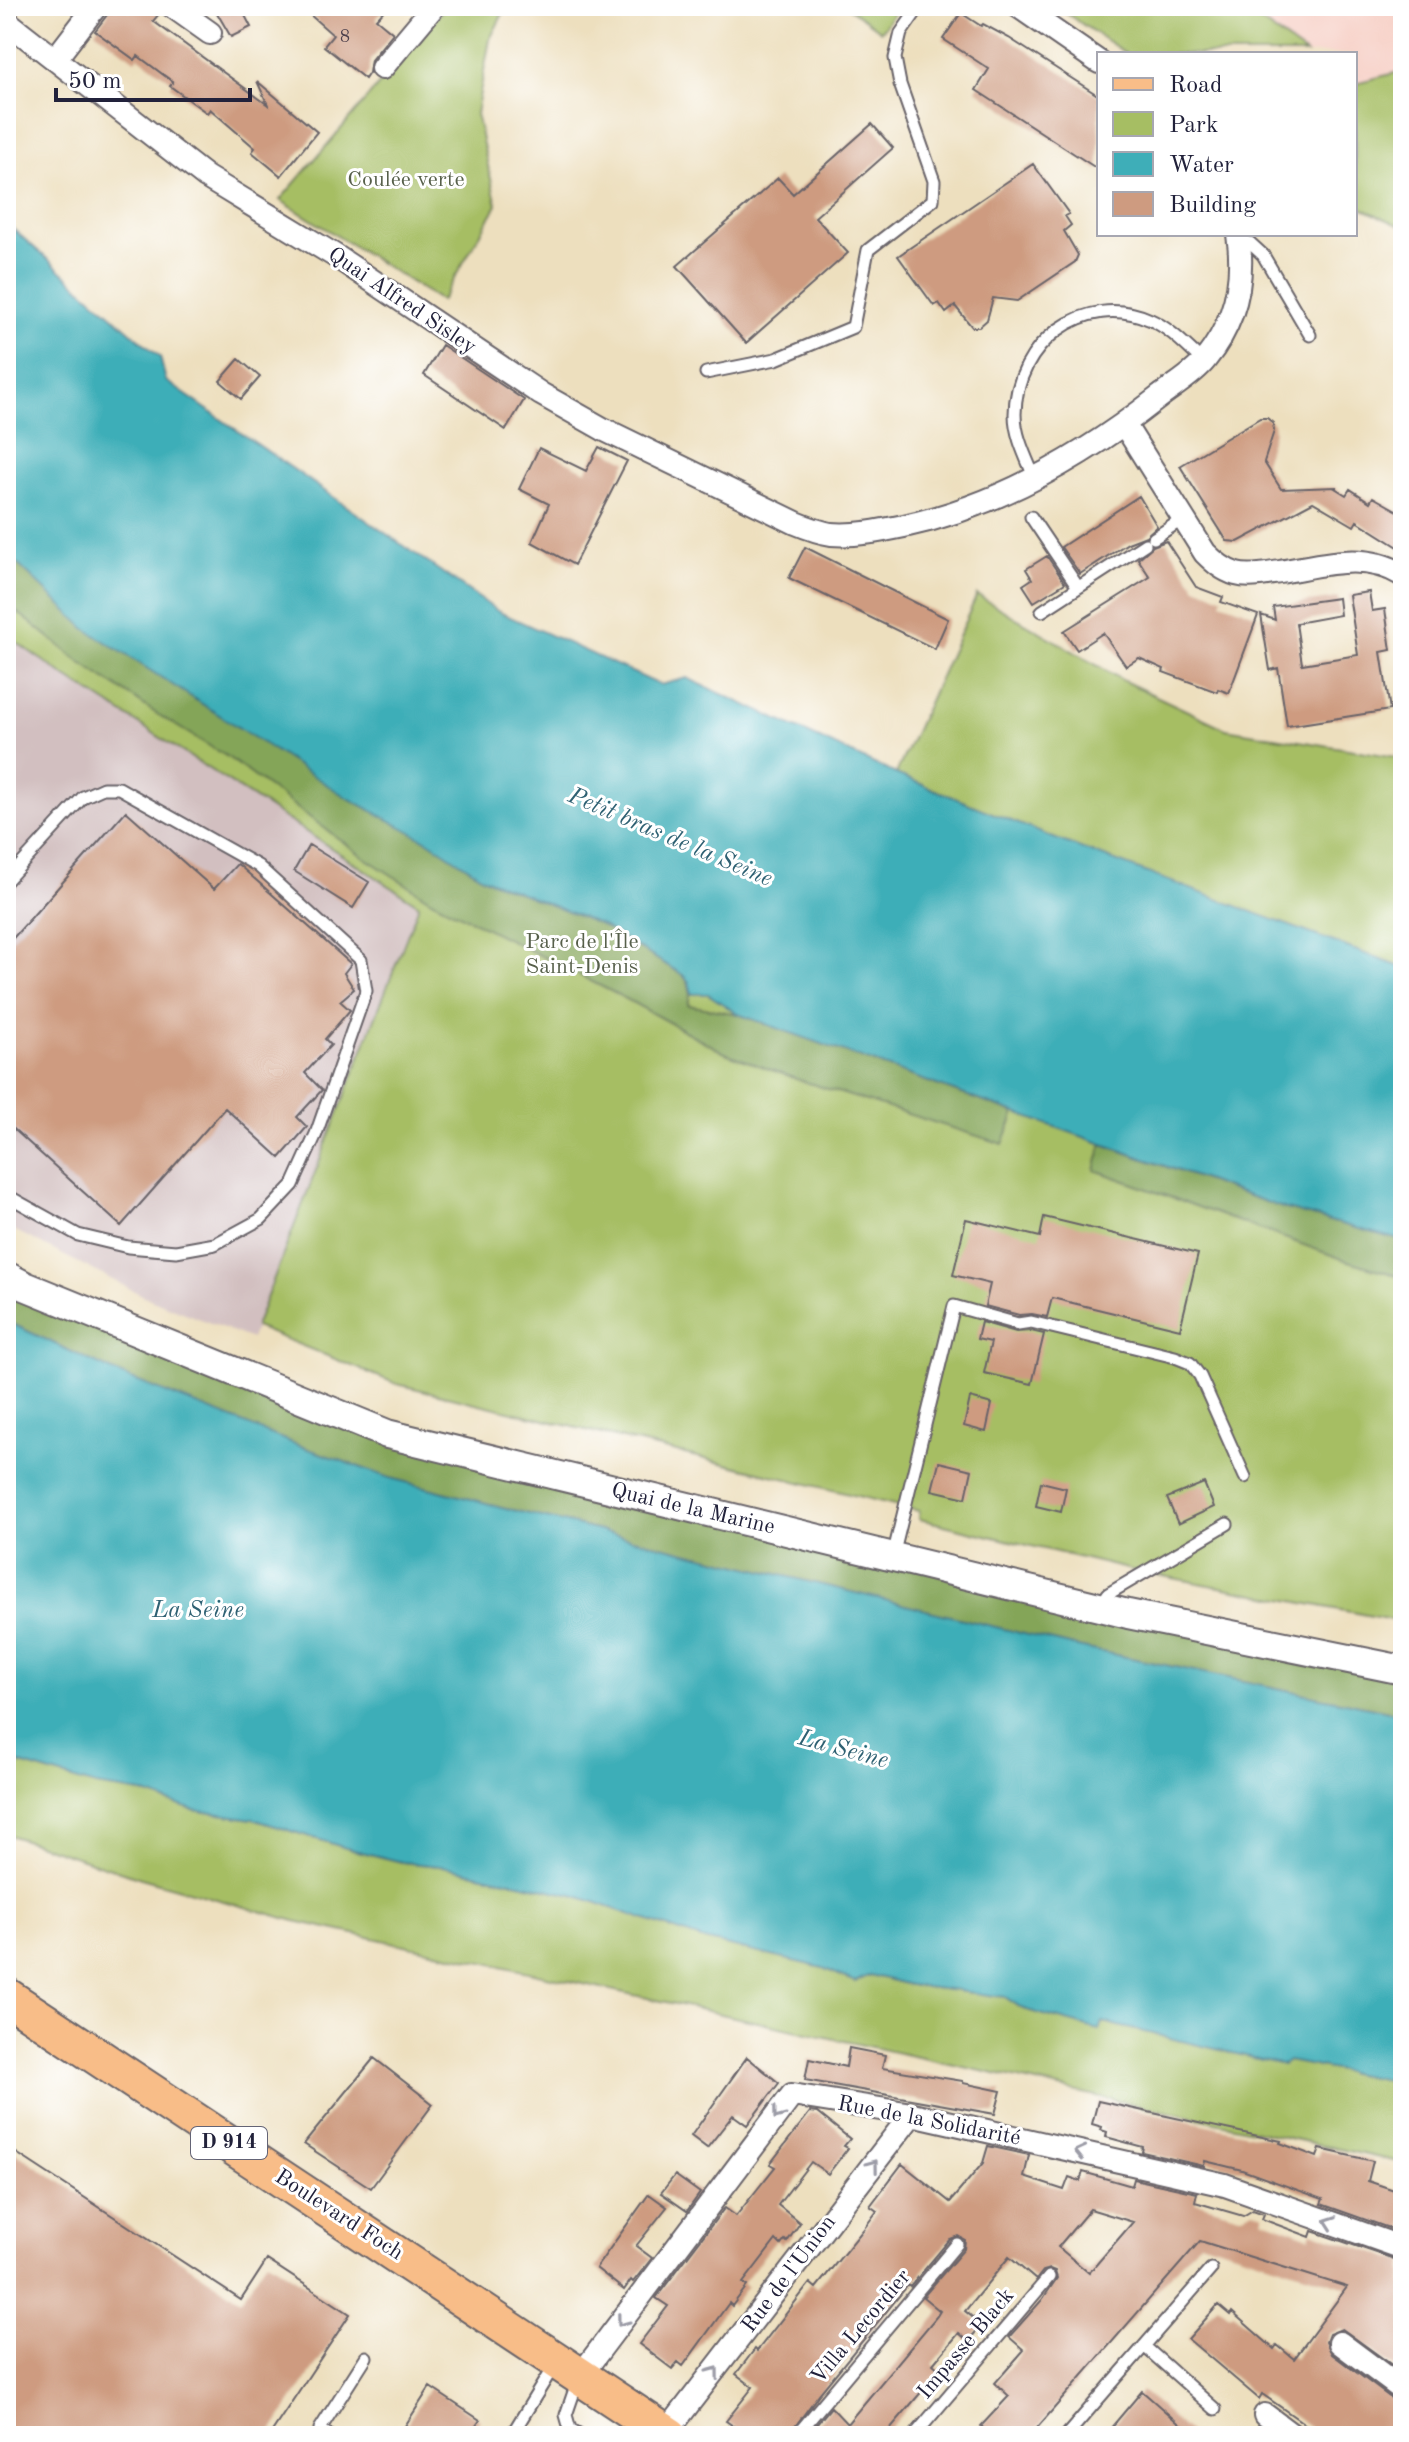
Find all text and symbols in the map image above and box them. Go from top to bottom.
house number: 8 [340,28,350,46]
scale bar [56,52,250,102]
legend [1097,52,1357,236]
text: 50 m [68,70,122,94]
text: Road [1169,74,1222,98]
text: Park [1169,114,1218,138]
text: Water [1169,154,1234,178]
park label: Coulée verte [347,169,465,191]
text: Building [1169,194,1256,218]
street label: Quai Alfred Sisley [324,243,480,359]
water label: Petit bras de la Seine [563,784,776,892]
park label: Parc de l'Île Saint-Denis [525,928,639,978]
street label: Quai de la Marine [609,1479,777,1539]
water label: La Seine [151,1599,244,1623]
water label: La Seine [794,1726,891,1774]
street label: Rue de la Solidarité [836,2092,1022,2150]
one-way arrow [774,2105,788,2119]
road number: D 914 [191,2127,267,2159]
one-way arrow [1073,2144,1087,2161]
one-way arrow [863,2160,877,2174]
street label: Boulevard Foch [271,2165,407,2265]
street label: Rue de l'Union [738,2211,840,2337]
one-way arrow [1323,2215,1337,2232]
street label: Villa Lecordier [807,2266,915,2388]
street label: Impasse Black [914,2285,1018,2403]
one-way arrow [617,2312,631,2327]
one-way arrow [705,2366,719,2381]

